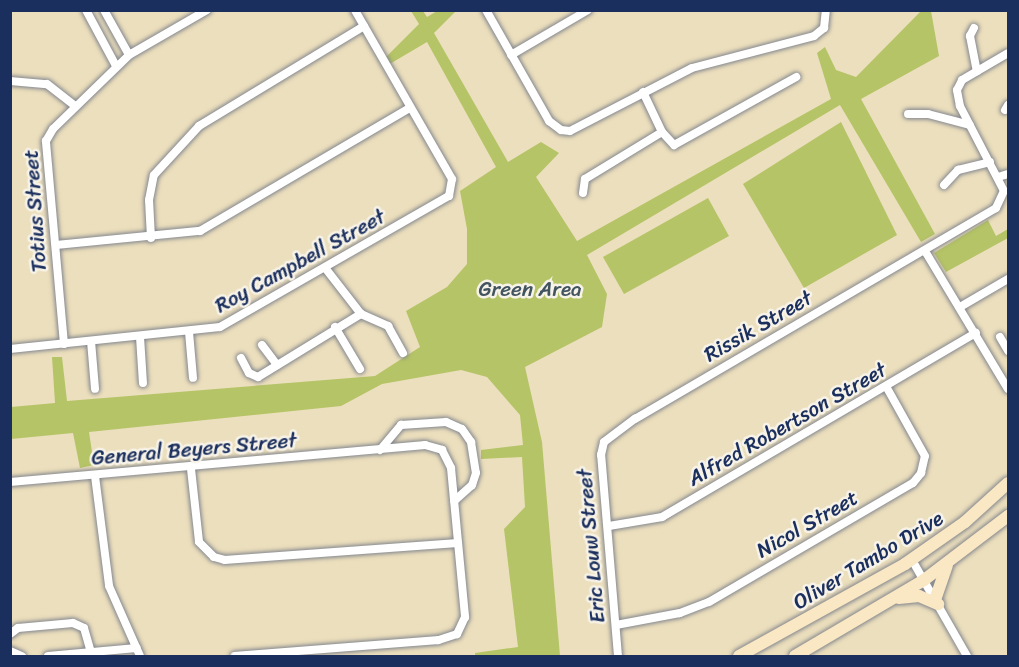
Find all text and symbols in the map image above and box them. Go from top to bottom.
street label: Totius Street [18,149,52,273]
street label: Roy Campbell Street [210,204,390,318]
park label: Green Area [478,276,582,302]
street label: Rissik Street [699,285,817,367]
street label: Alfred Robertson Street [683,357,891,491]
street label: General Beyers Street [90,427,298,471]
street label: Eric Louw Street [572,468,610,624]
street label: Nicol Street [751,485,863,563]
street label: Oliver Tambo Drive [788,505,948,615]

